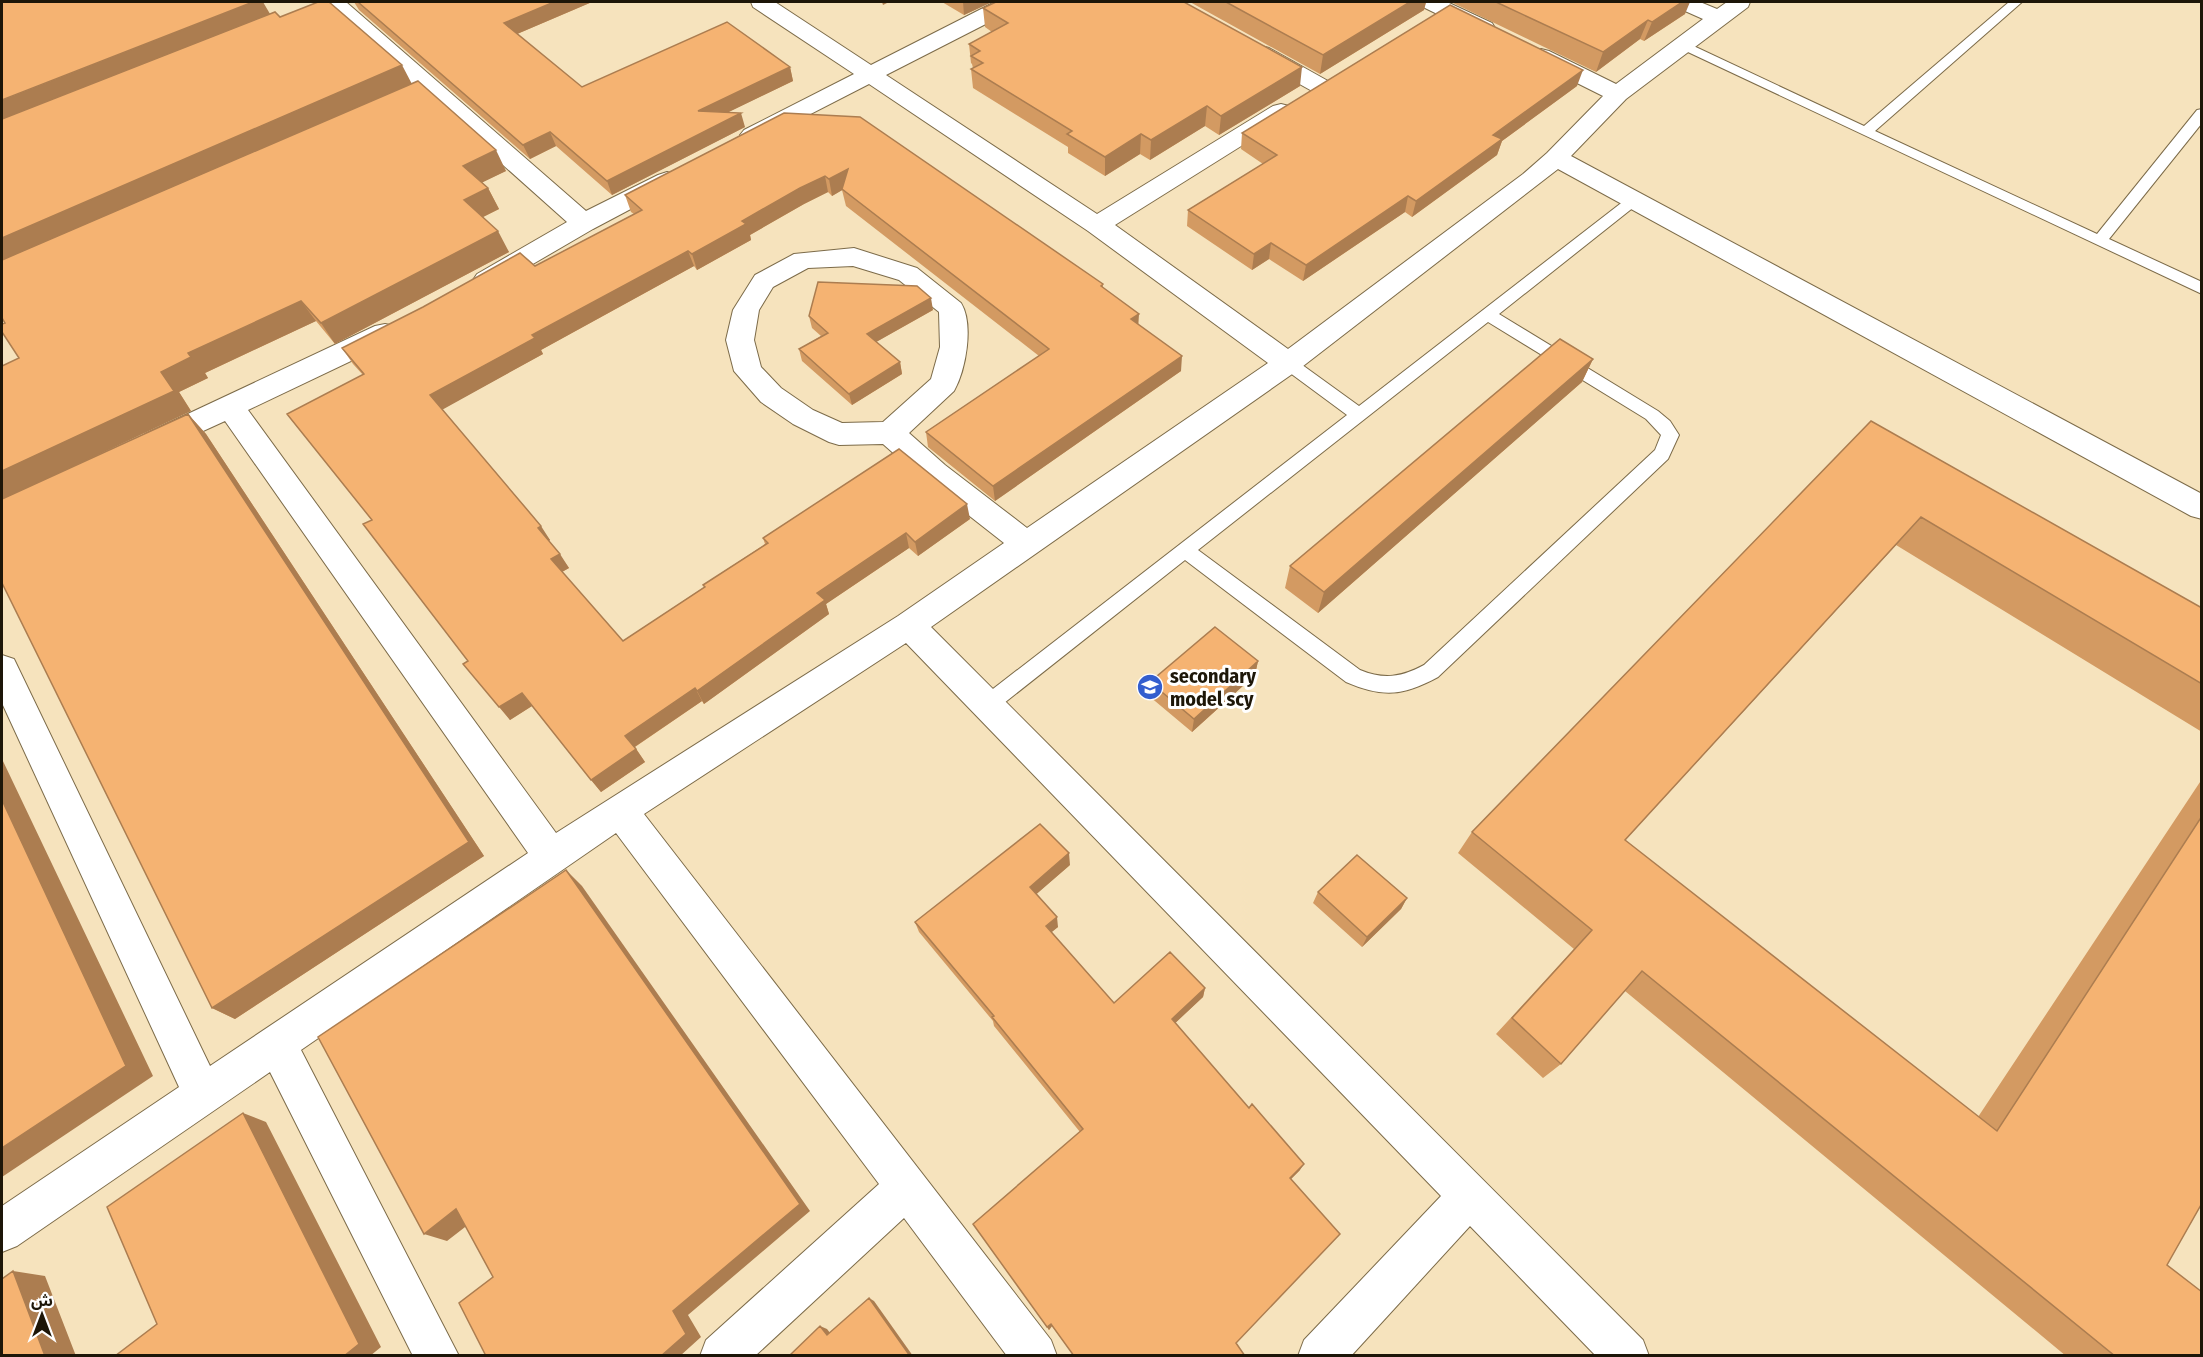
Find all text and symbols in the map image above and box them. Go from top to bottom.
place label: secondary model scy [1170,664,1257,711]
school or university icon: secondary model scy [1135,672,1165,702]
north arrow [12,1285,72,1345]
text: ش [31,1291,53,1310]

